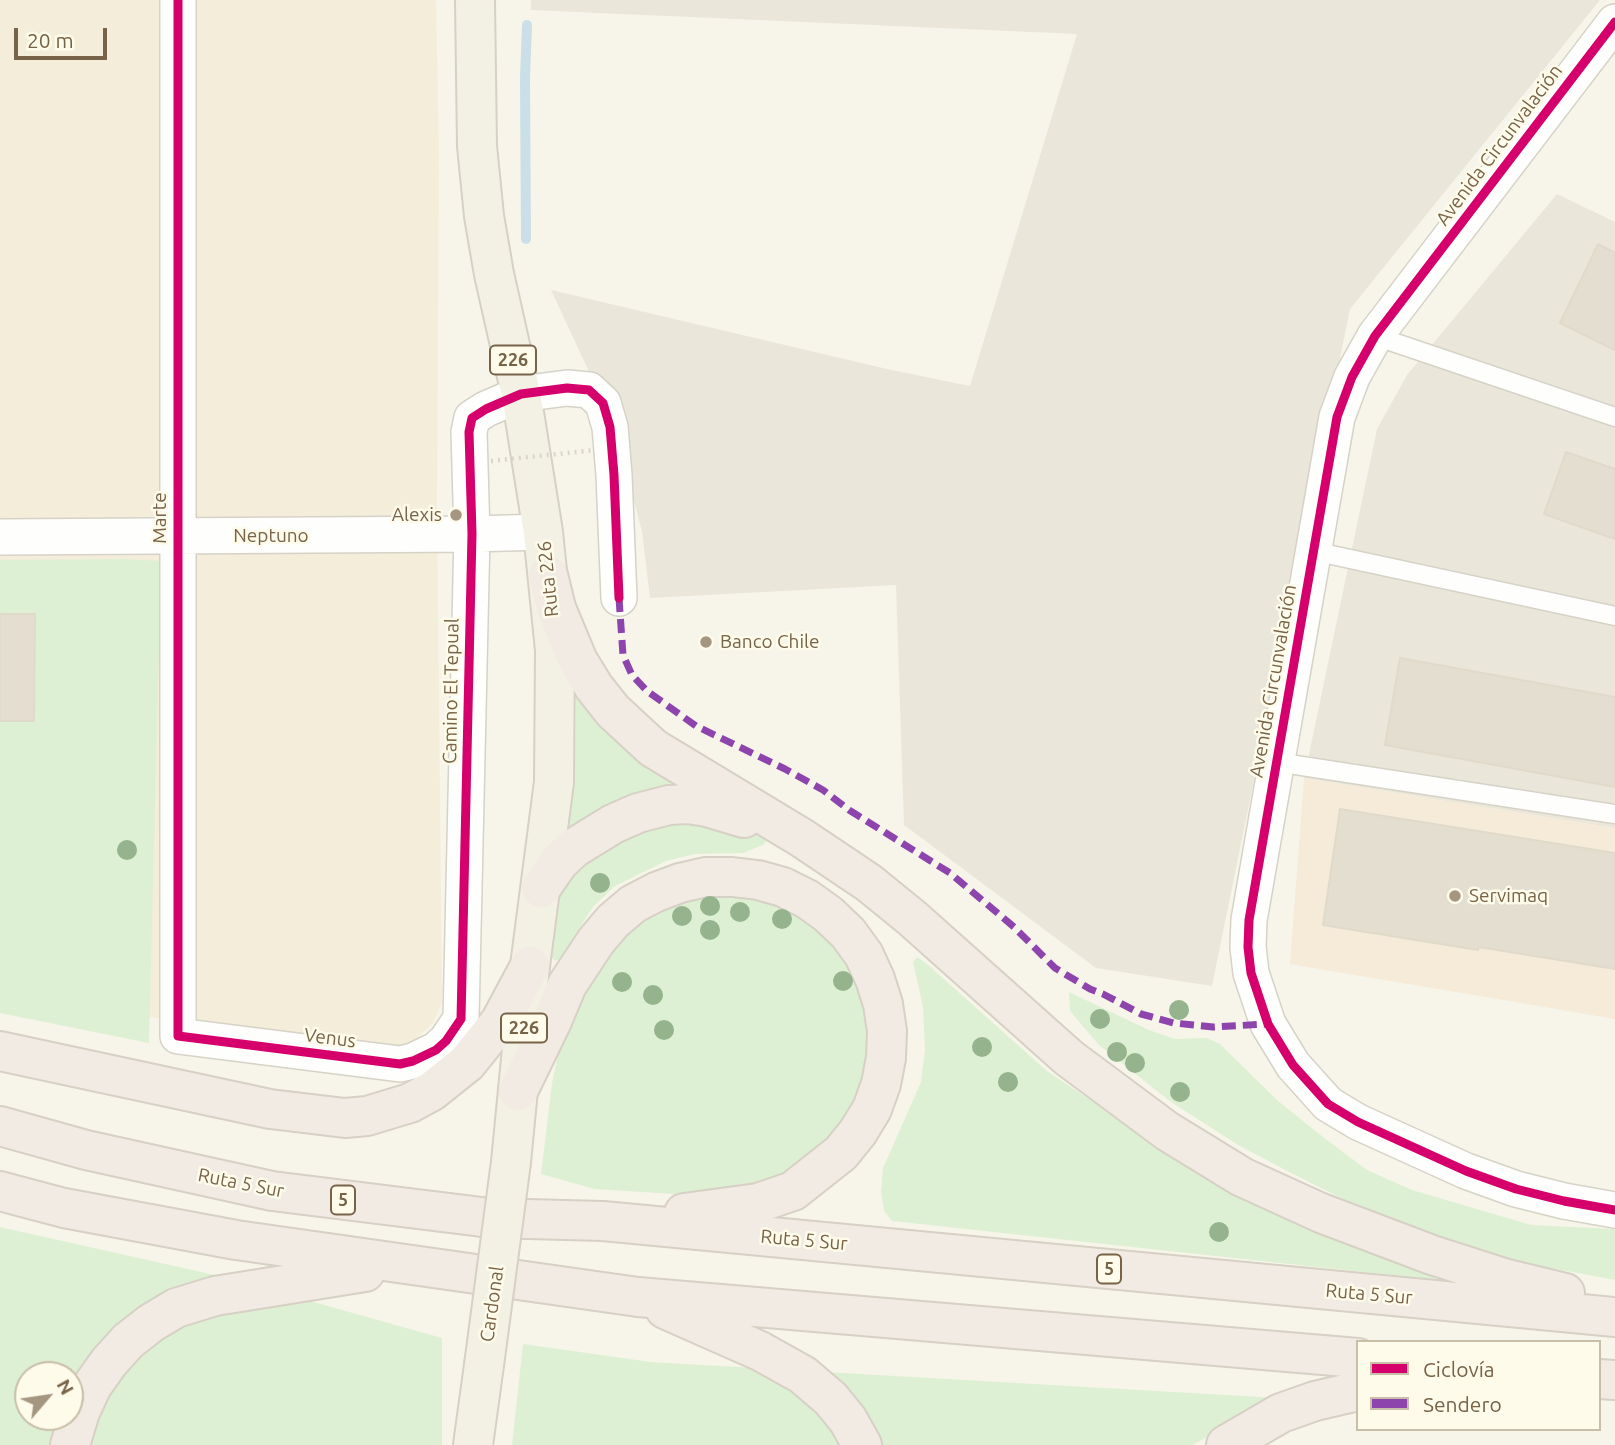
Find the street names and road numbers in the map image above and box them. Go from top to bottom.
street label: Avenida Circunvalación [1431,60,1567,230]
road number: 226 [490,346,536,374]
street label: Marte [149,492,171,544]
street label: Neptuno [233,525,309,547]
street label: Ruta 226 [533,540,563,618]
street label: Avenida Circunvalación [1245,583,1301,779]
street label: Camino El Tepual [438,618,464,764]
road number: 226 [501,1014,547,1042]
street label: Venus [303,1024,357,1052]
street label: Ruta 5 Sur [196,1163,286,1203]
road number: 5 [331,1185,355,1214]
street label: Ruta 5 Sur [760,1225,848,1255]
road number: 5 [1097,1254,1121,1284]
street label: Cardonal [475,1265,509,1343]
street label: Ruta 5 Sur [1325,1279,1413,1309]

